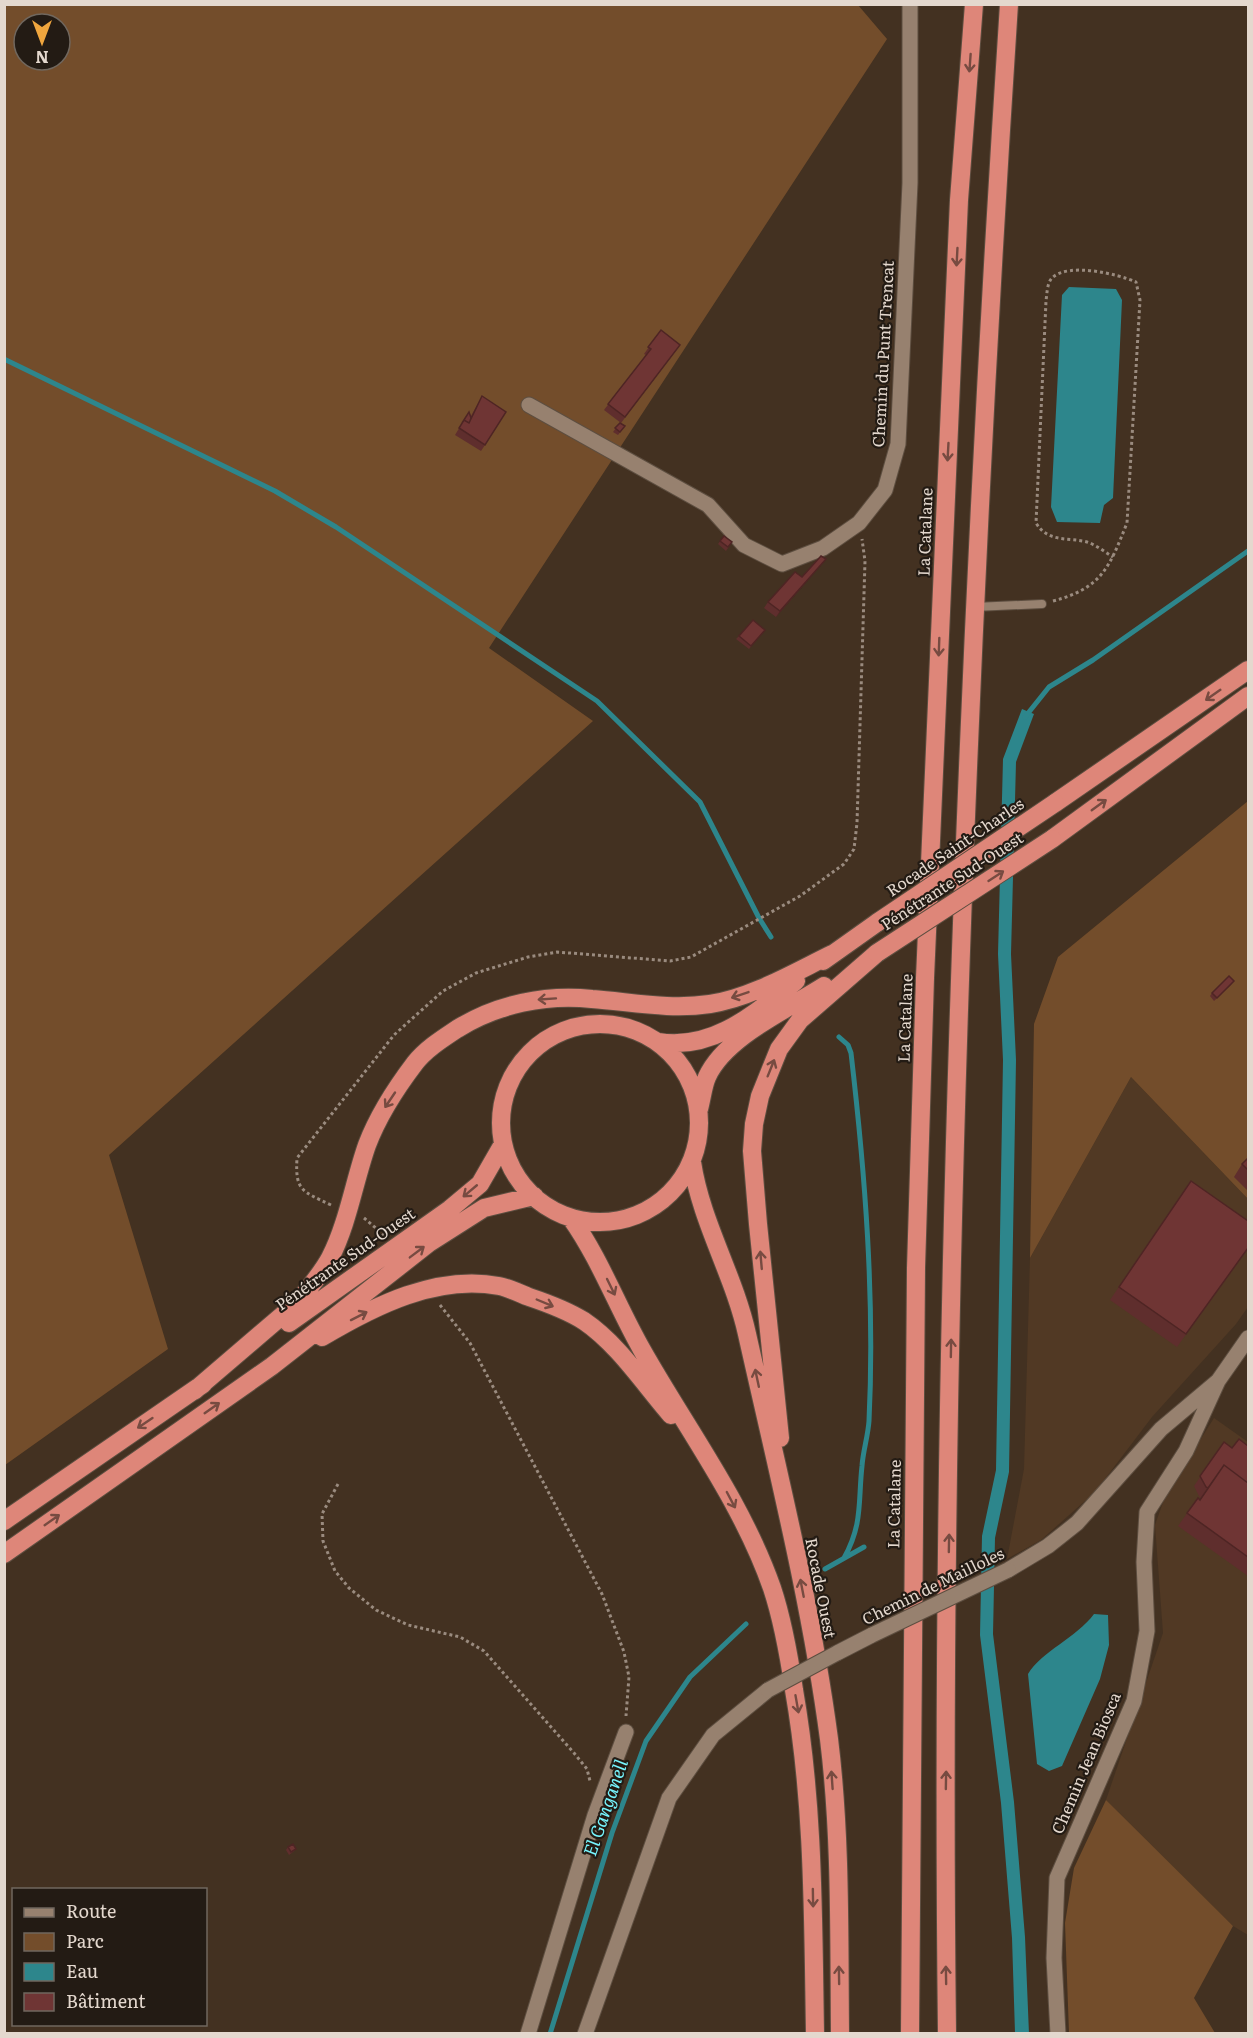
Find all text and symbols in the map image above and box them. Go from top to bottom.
north arrow [12,12,72,72]
text: N [35,46,49,70]
one-way arrow [964,52,975,72]
one-way arrow [951,247,962,267]
street label: Chemin du Punt Trencat [865,260,899,448]
one-way arrow [942,442,953,462]
street label: La Catalane [910,487,938,577]
one-way arrow [934,636,945,656]
one-way arrow [1206,689,1222,701]
street label: Rocade Saint-Charles [881,791,1028,901]
one-way arrow [1091,798,1107,811]
street label: Pénétrante Sud-Ouest [876,825,1028,935]
one-way arrow [987,869,1004,881]
street label: La Catalane [890,973,918,1063]
one-way arrow [731,990,750,1001]
one-way arrow [538,994,558,1005]
one-way arrow [766,1060,777,1078]
one-way arrow [384,1091,396,1107]
one-way arrow [462,1185,478,1198]
street label: Pénétrante Sud-Ouest [270,1201,419,1315]
one-way arrow [408,1246,424,1258]
one-way arrow [755,1251,766,1271]
one-way arrow [605,1277,617,1295]
one-way arrow [536,1298,554,1309]
one-way arrow [349,1310,367,1321]
one-way arrow [945,1339,957,1359]
one-way arrow [750,1369,762,1388]
one-way arrow [203,1402,220,1414]
one-way arrow [137,1418,154,1430]
street label: La Catalane [880,1459,906,1549]
one-way arrow [726,1491,737,1509]
one-way arrow [44,1514,60,1526]
one-way arrow [943,1534,955,1554]
street label: Rocade Ouest [800,1535,844,1641]
street label: Chemin de Mailloles [858,1540,1008,1630]
one-way arrow [796,1578,807,1598]
street label: Chemin Jean Biosca [1044,1688,1126,1837]
one-way arrow [792,1694,803,1714]
water label: El Ganganell [575,1755,634,1860]
one-way arrow [826,1771,837,1791]
one-way arrow [940,1771,952,1791]
legend [12,1888,207,2026]
one-way arrow [807,1888,819,1908]
text: Route [66,1897,116,1924]
text: Parc [66,1927,104,1954]
text: Eau [66,1957,98,1984]
one-way arrow [833,1966,845,1986]
one-way arrow [940,1966,952,1986]
text: Bâtiment [66,1987,146,2014]

